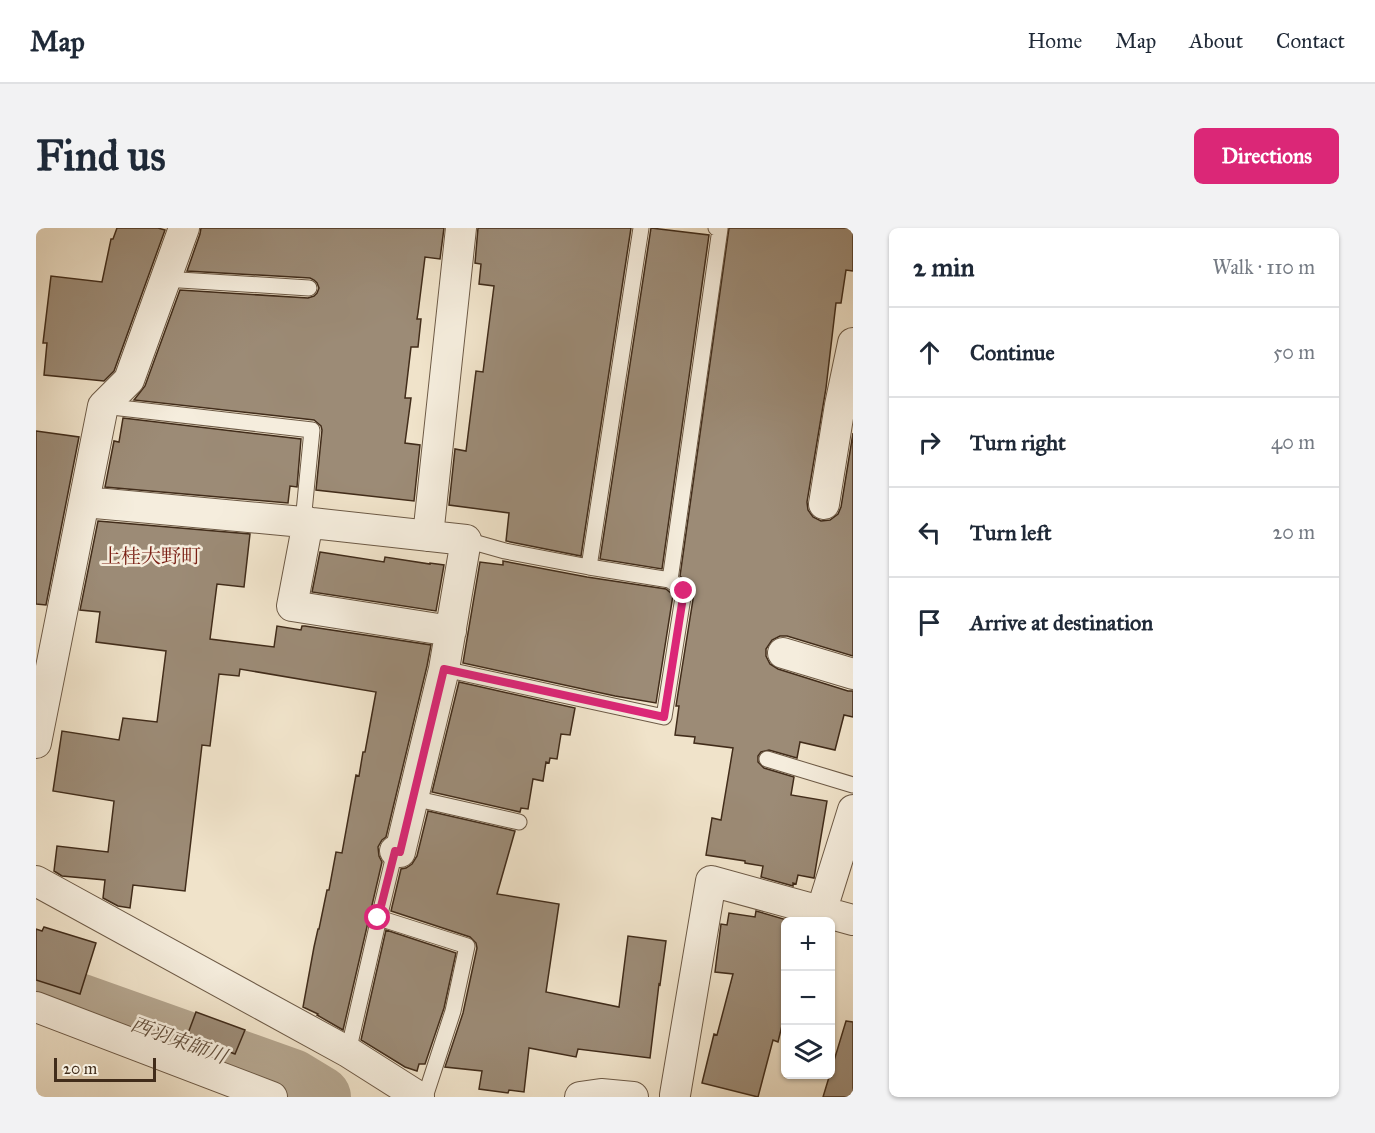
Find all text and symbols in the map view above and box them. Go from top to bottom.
text: Map [30,24,85,59]
text: Home [1027,28,1082,54]
text: Map [1115,28,1156,54]
text: About [1189,28,1243,54]
text: Contact [1276,28,1345,54]
button: Directions [1194,128,1339,184]
text: Find us [36,130,166,182]
text: 2 min [913,251,974,283]
text: Walk · 110 m [1212,255,1315,279]
icon: ahead [913,336,946,369]
text: Continue [970,339,1055,366]
text: 50 m [1273,340,1315,364]
icon: right [913,426,946,459]
text: Turn right [970,429,1066,456]
text: 40 m [1271,430,1315,454]
icon: left [913,516,946,549]
text: Turn left [970,519,1052,546]
text: 20 m [1272,520,1315,544]
district label: 上桂大野町 [101,544,201,568]
route end [670,577,696,603]
icon: arrive [913,606,946,639]
text: Arrive at destination [970,609,1153,636]
route start [364,904,390,930]
map controls [781,917,835,1079]
button: + [781,917,835,971]
button: − [781,971,835,1025]
water label: 西羽束師川 [128,1012,232,1069]
button: layers [781,1025,835,1079]
scale bar [54,1055,156,1082]
text: 20 m [63,1059,97,1078]

